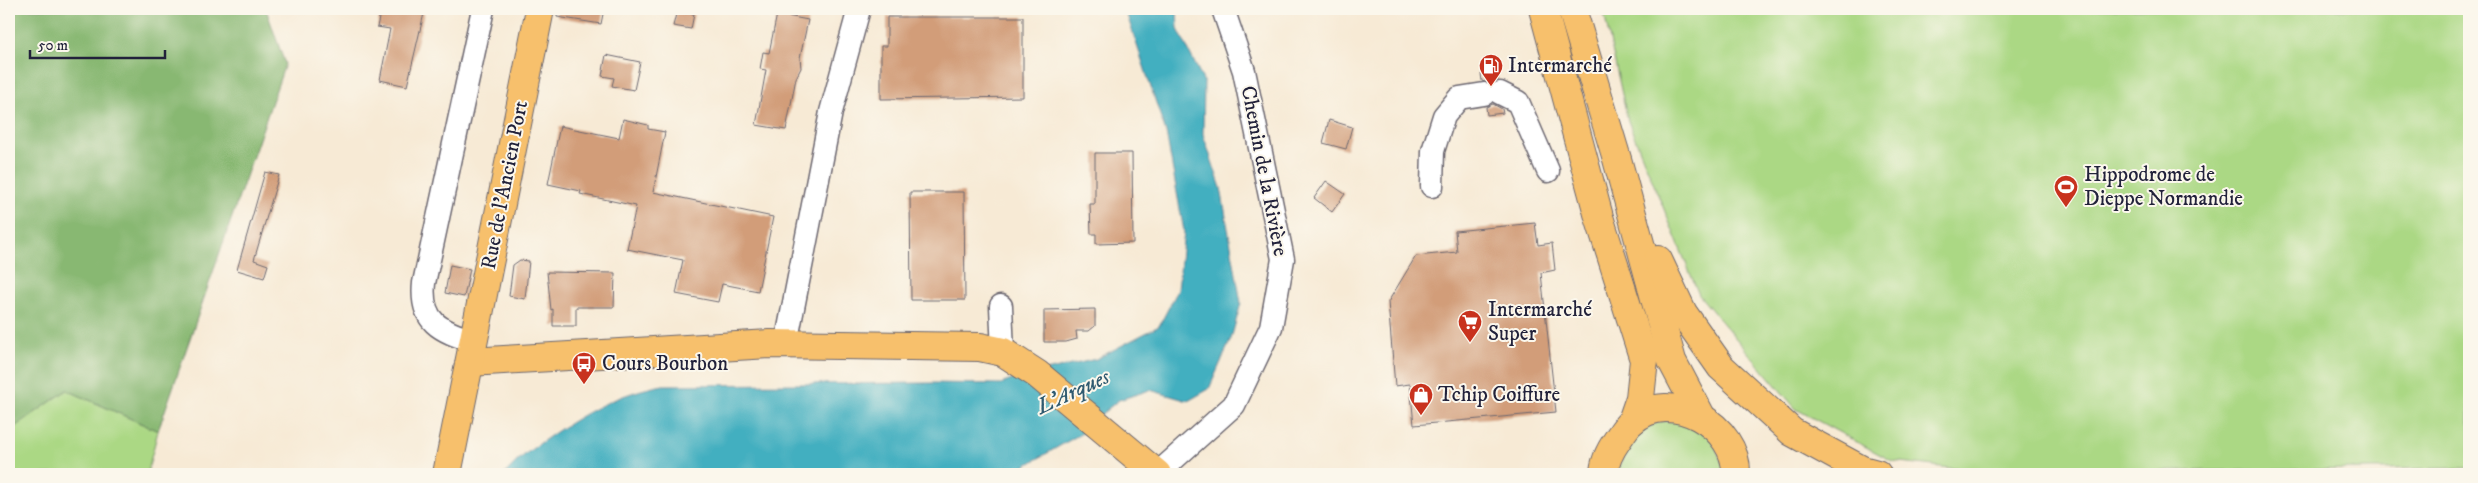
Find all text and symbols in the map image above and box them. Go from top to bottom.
scale bar [30,28,165,60]
text: 50 m [38,36,68,55]
fuel station icon: Intermarché [1478,53,1504,87]
place label: Intermarché [1508,53,1612,79]
street label: Chemin de la Rivière [1235,84,1293,259]
street label: Rue de l'Ancien Port [476,98,534,272]
place label: Hippodrome de Dieppe Normandie [2084,162,2243,212]
sports icon: Hippodrome de Dieppe Normandie [2053,174,2079,208]
place label: Intermarché Super [1488,297,1592,347]
supermarket icon: Intermarché Super [1457,309,1483,343]
bus stop icon: Cours Bourbon [571,351,597,385]
place label: Cours Bourbon [602,351,728,377]
water label: L'Arques [1030,363,1115,422]
shop icon: Tchip Coiffure [1408,382,1434,416]
place label: Tchip Coiffure [1438,382,1560,408]

